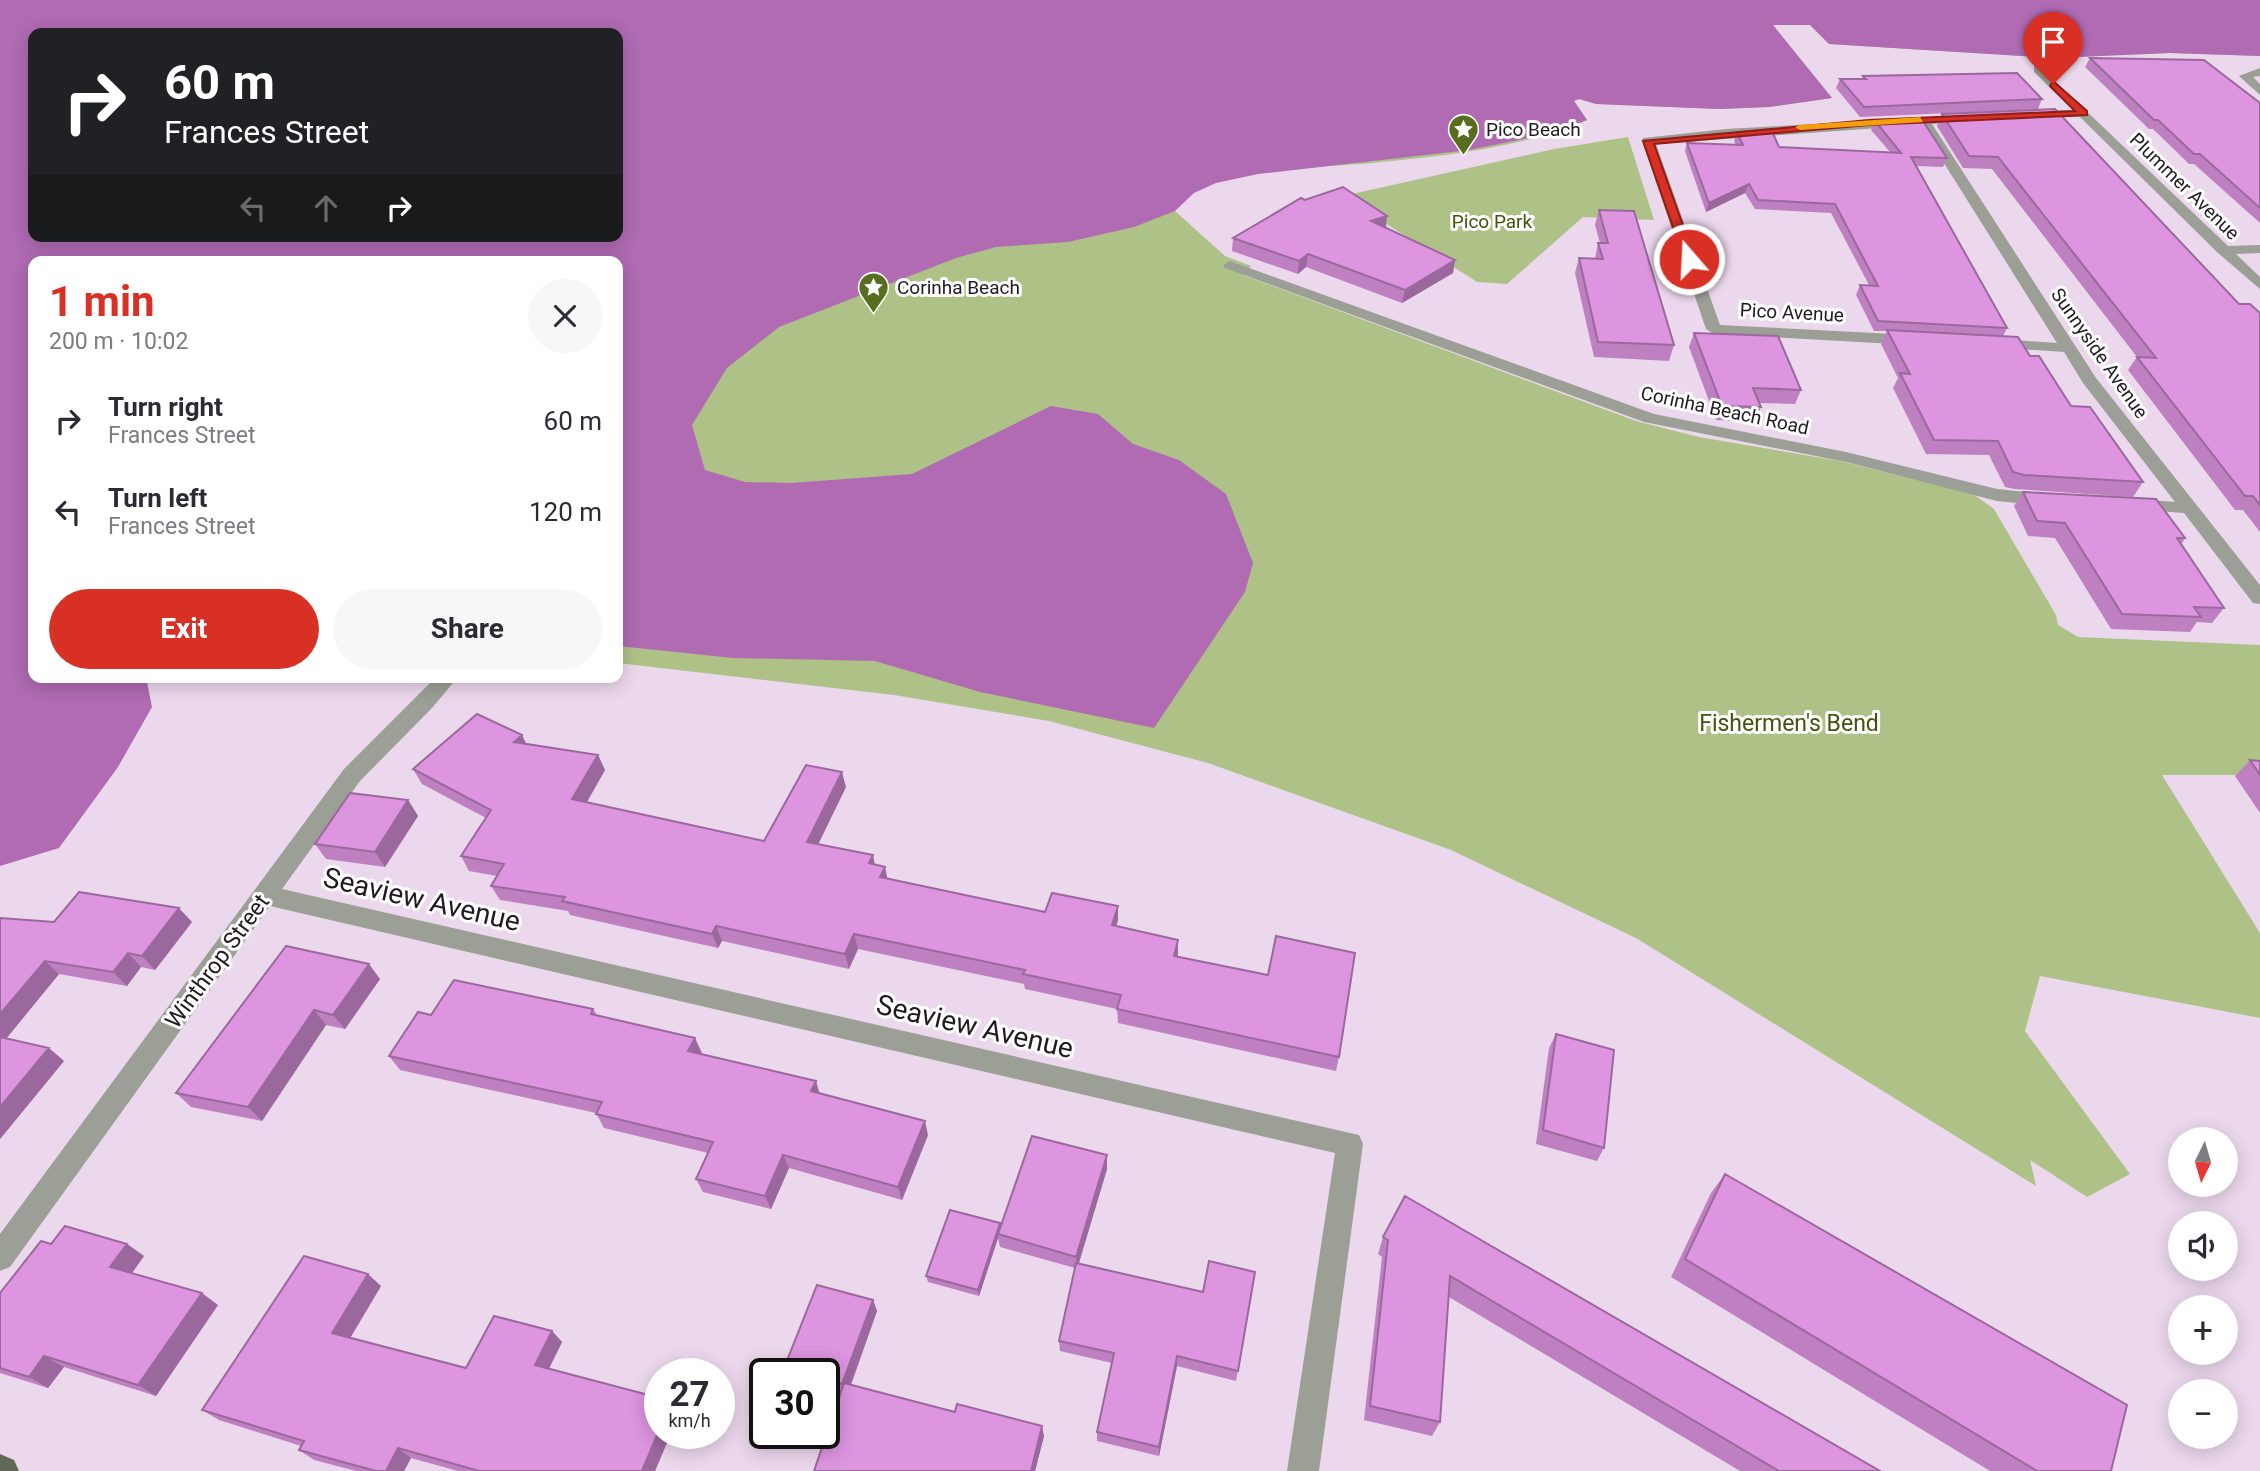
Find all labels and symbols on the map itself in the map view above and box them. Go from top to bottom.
pin [2023,12.0,2083,84]
place icon: Pico Beach [1446,112,1480,156]
place label: Pico Beach [1486,118,1581,141]
street label: Plummer Avenue [2125,128,2244,245]
park label: Pico Park [1452,210,1533,233]
position arrow [1652,222,1726,296]
place icon: Corinha Beach [857,270,891,314]
place label: Corinha Beach [897,276,1020,299]
street label: Sunnyside Avenue [2046,284,2153,423]
street label: Pico Avenue [1739,298,1845,327]
street label: Corinha Beach Road [1639,381,1811,440]
park label: Fishermen's Bend [1699,710,1879,737]
street label: Seaview Avenue [320,861,524,938]
street label: Winthrop Street [160,889,275,1034]
street label: Seaview Avenue [873,988,1077,1065]
north arrow [2168,1127,2238,1197]
speed limit sign: 30 [749,1358,840,1449]

